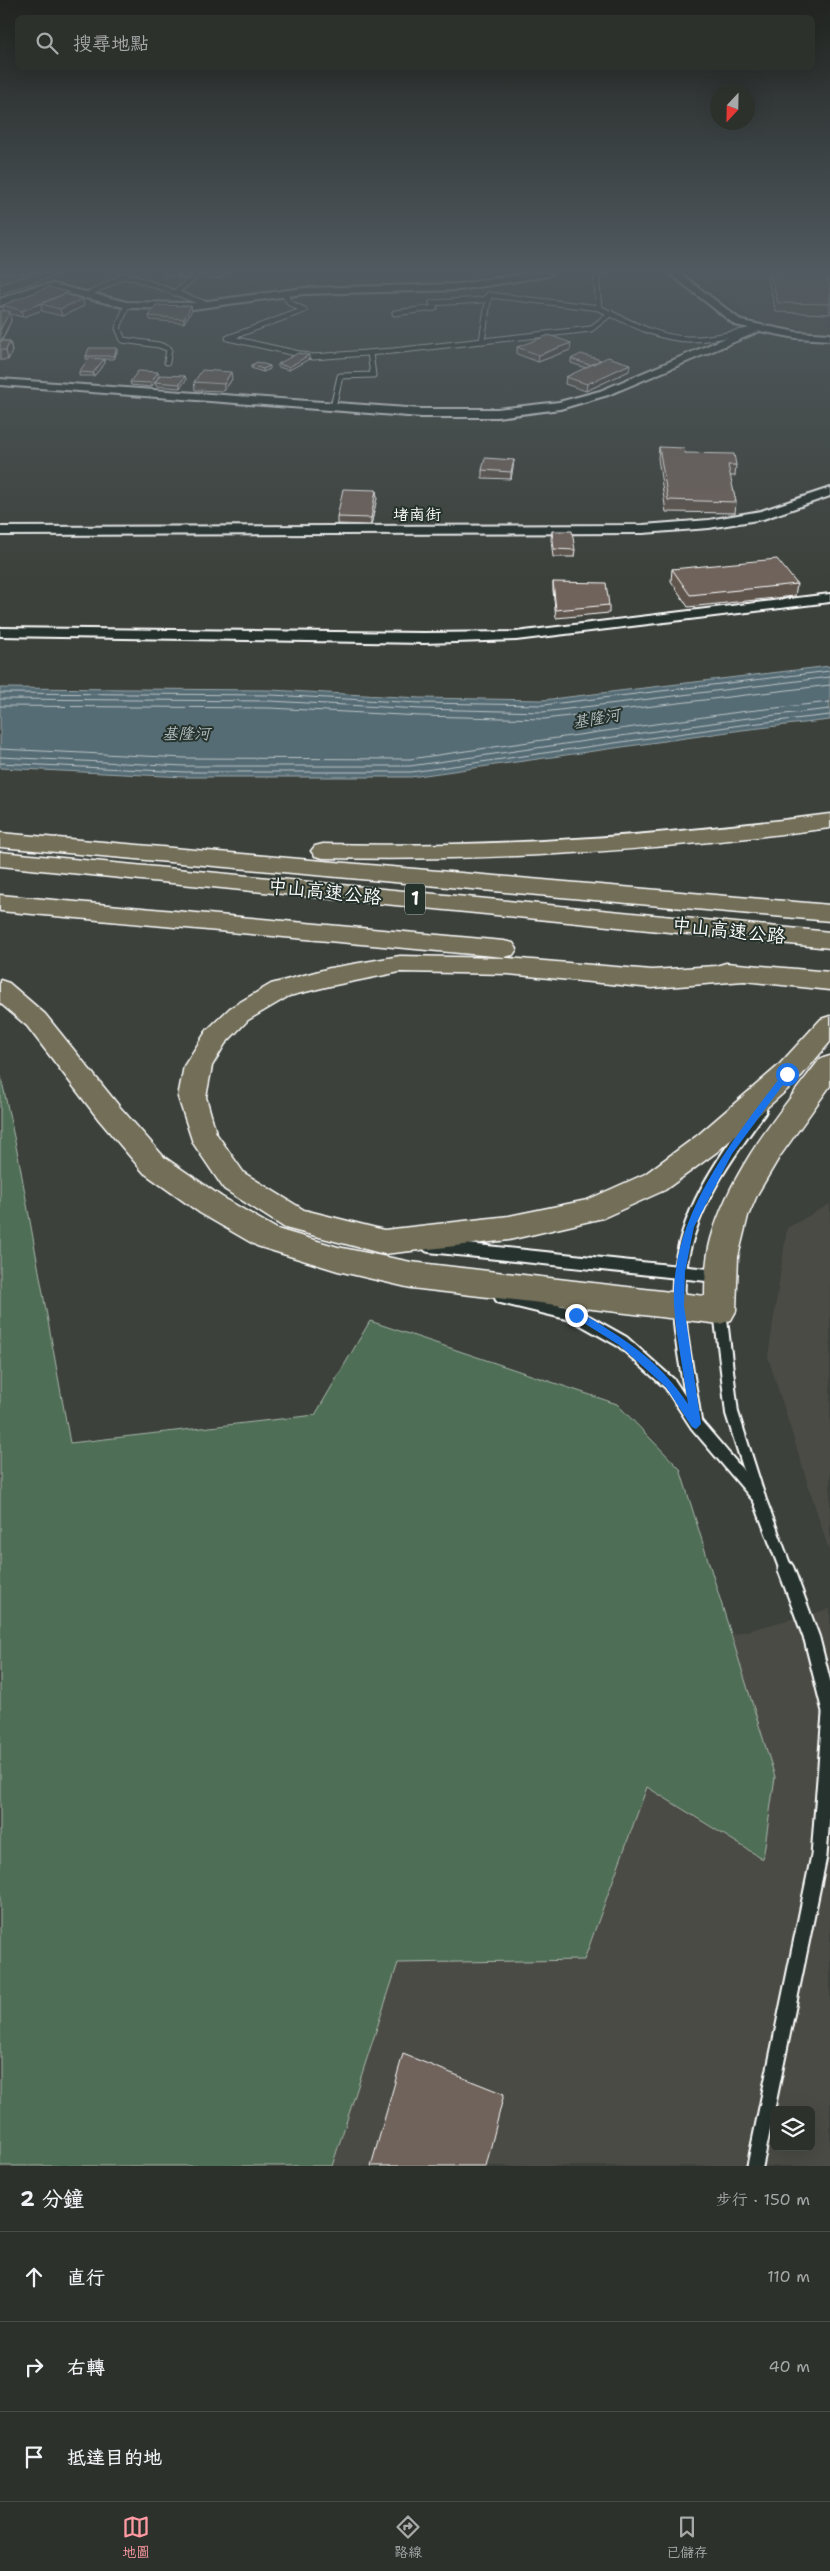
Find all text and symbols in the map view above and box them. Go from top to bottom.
search box [15,15,815,70]
icon: search [33,29,61,57]
text: 搜尋地點 [73,31,149,56]
north arrow [710,85,755,130]
street label: 堵南街 [393,504,441,525]
water label: 基隆河 [571,703,624,733]
water label: 基隆河 [162,723,213,744]
street label: 中山高速公路 [267,873,383,910]
road number: 1 [405,884,425,914]
street label: 中山高速公路 [671,912,787,949]
route start [776,1063,799,1086]
route end [565,1304,588,1327]
map controls [770,2106,815,2151]
button: layers [770,2106,815,2151]
text: 2 分鐘 [20,2185,84,2213]
text: 步行 · 150 m [716,2189,810,2210]
icon: ahead [20,2263,48,2291]
text: 直行 [67,2265,105,2290]
text: 110 m [767,2266,810,2287]
icon: right [20,2353,48,2381]
text: 右轉 [67,2355,105,2380]
text: 40 m [768,2356,810,2377]
icon: arrive [20,2443,48,2471]
text: 抵達目的地 [67,2445,162,2470]
tab: 地圖 [122,2513,150,2561]
tab: 路線 [394,2513,422,2561]
tab: 已儲存 [666,2513,708,2561]

